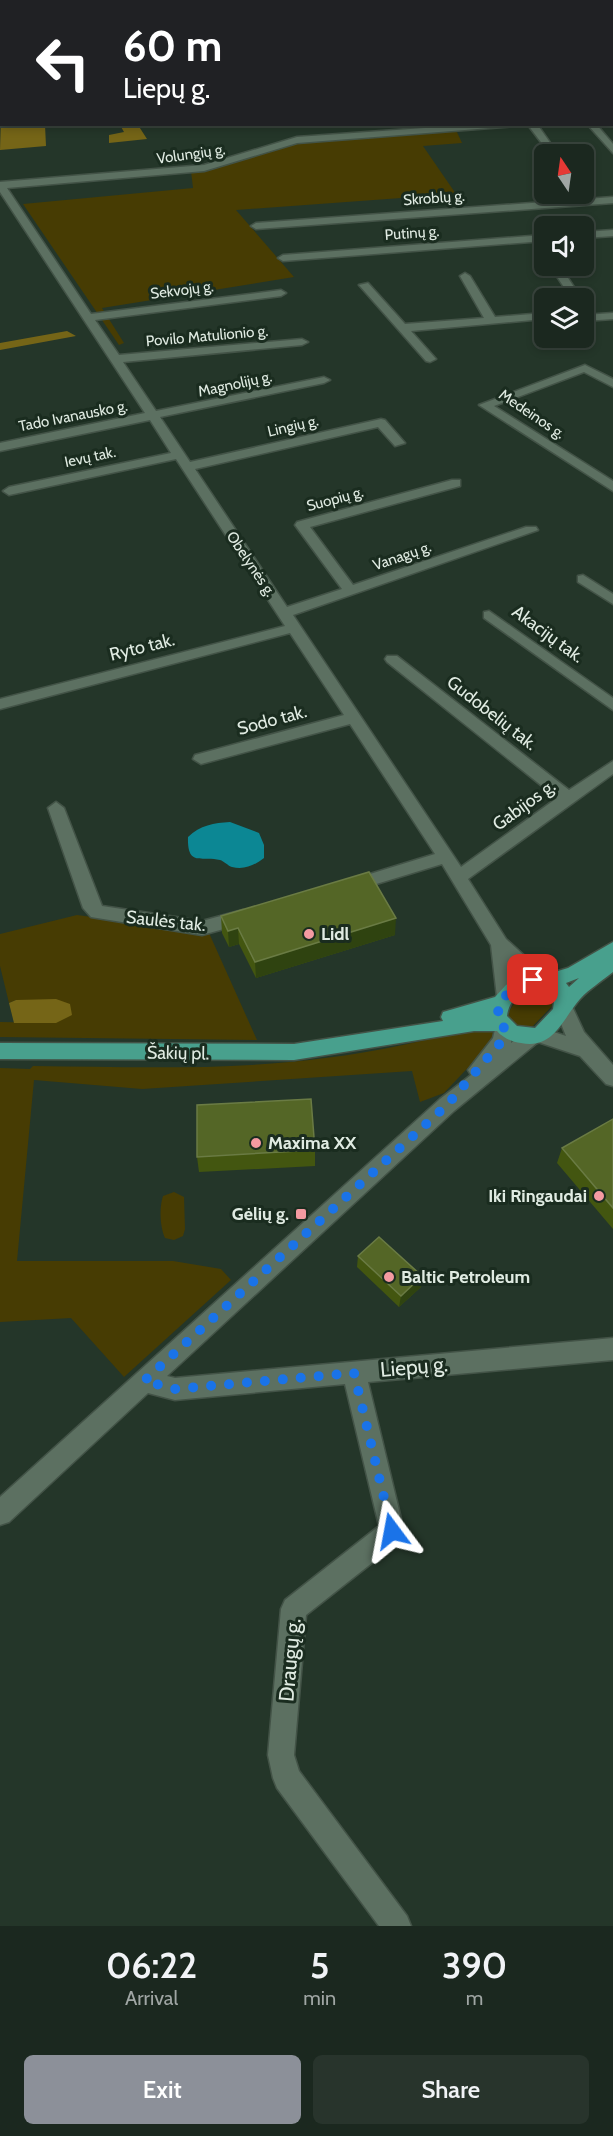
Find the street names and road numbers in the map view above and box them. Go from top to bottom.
street label: Volungių g. [156,140,226,168]
street label: Skroblų g. [403,187,465,209]
street label: Putinų g. [384,222,440,244]
street label: Sekvojų g. [149,277,215,303]
street label: Povilo Matulionio g. [145,322,269,350]
street label: Magnolijų g. [196,367,274,401]
street label: Medeinos g. [496,385,568,443]
street label: Tado Ivanausko g. [17,397,129,435]
street label: Lingių g. [266,411,320,441]
street label: Ievų tak. [63,443,117,471]
street label: Suopių g. [305,483,365,515]
street label: Obelynės g. [223,528,279,600]
street label: Vanagų g. [370,538,434,574]
street label: Akacijų tak. [508,601,588,667]
street label: Ryto tak. [107,628,177,666]
street label: Gudobelių tak. [442,671,542,755]
street label: Sodo tak. [235,700,309,740]
street label: Gabijos g. [488,775,560,835]
street label: Saulės tak. [125,906,207,936]
street label: Šakių pl. [147,1041,209,1065]
street label: Liepų g. [379,1351,449,1382]
street label: Draugų g. [273,1617,306,1703]

